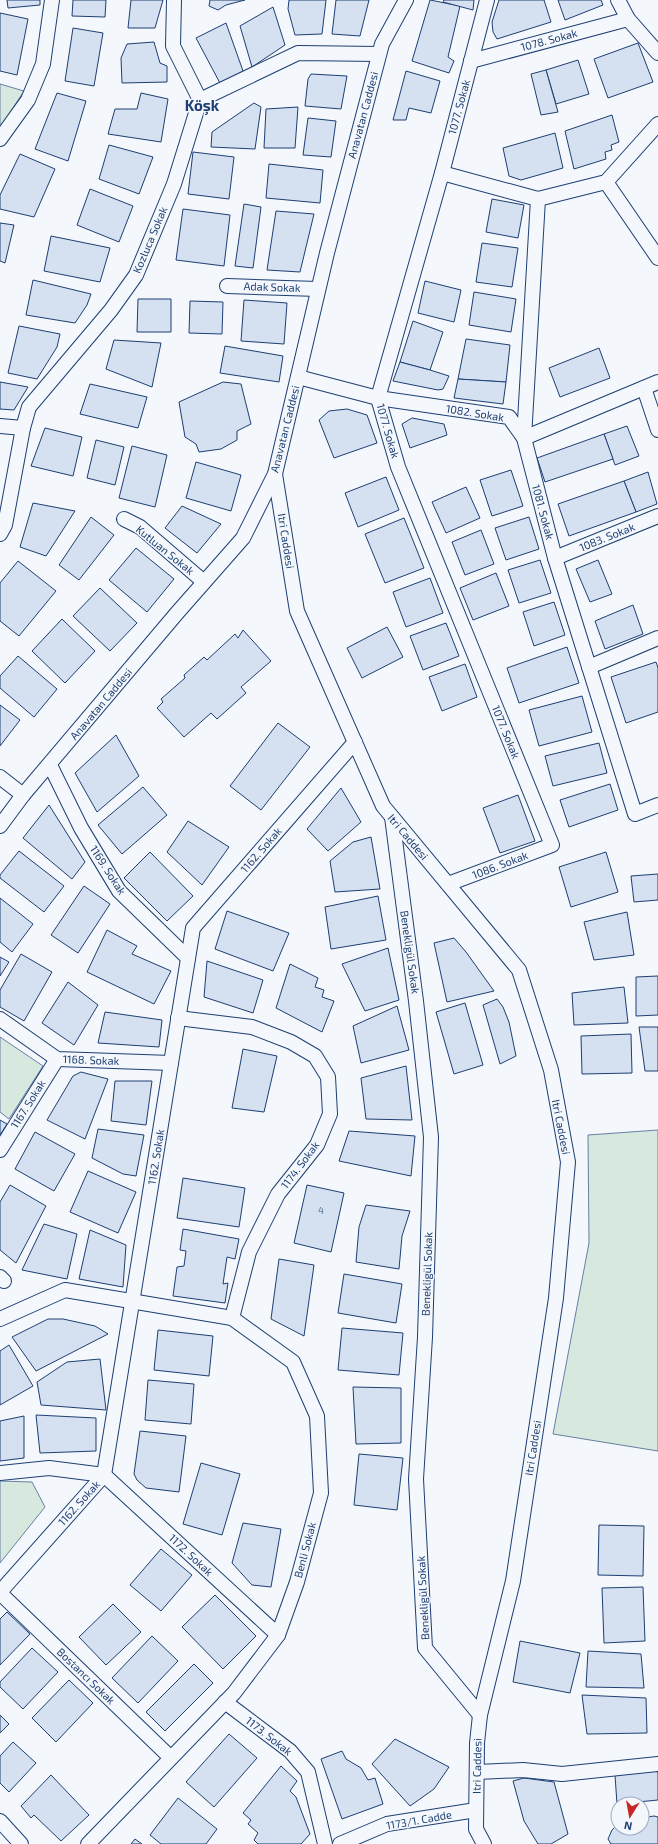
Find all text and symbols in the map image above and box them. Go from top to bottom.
street label: 1078. Sokak [519,26,579,53]
street label: Anavatan Caddesi [345,70,380,160]
street label: 1077. Sokak [445,78,472,136]
district label: Köşk [185,96,220,116]
street label: Kozluca Sokak [130,204,170,275]
street label: Adak Sokak [243,279,301,294]
street label: Anavatan Caddesi [267,384,302,474]
street label: 1077. Sokak [374,402,403,460]
street label: 1082. Sokak [445,402,505,424]
street label: 1081. Sokak [530,483,557,541]
street label: Itri Caddesi [276,512,297,570]
street label: 1083. Sokak [577,519,637,554]
street label: Kutluan Sokak [134,522,197,577]
street label: Anavatan Caddesi [67,665,134,742]
street label: 1077. Sokak [490,703,523,761]
street label: Itri Caddesi [385,811,431,862]
street label: 1162. Sokak [237,824,284,875]
street label: 1169. Sokak [88,843,129,897]
street label: 1086. Sokak [470,848,530,881]
street label: Benekligül Sokak [398,909,423,995]
street label: 1168. Sokak [63,1052,120,1067]
street label: 1167. Sokak [8,1077,48,1130]
street label: Itri Caddesi [550,1098,573,1156]
street label: 1162. Sokak [145,1128,166,1186]
street label: 1174. Sokak [278,1138,322,1191]
house number: 4 [318,1205,324,1216]
street label: Benekligül Sokak [419,1231,434,1316]
street label: Itri Caddesi [522,1419,543,1477]
street label: 1162. Sokak [55,1477,102,1528]
street label: Benli Sokak [291,1520,318,1579]
street label: 1172. Sokak [167,1531,216,1578]
street label: Benekligül Sokak [414,1555,431,1640]
street label: Bostancı Sokak [55,1645,118,1707]
street label: 1173. Sokak [244,1714,295,1758]
street label: Itri Caddesi [470,1738,483,1794]
north arrow [610,1796,650,1836]
street label: 1173/1. Cadde [385,1807,453,1832]
text: N [623,1819,633,1833]

